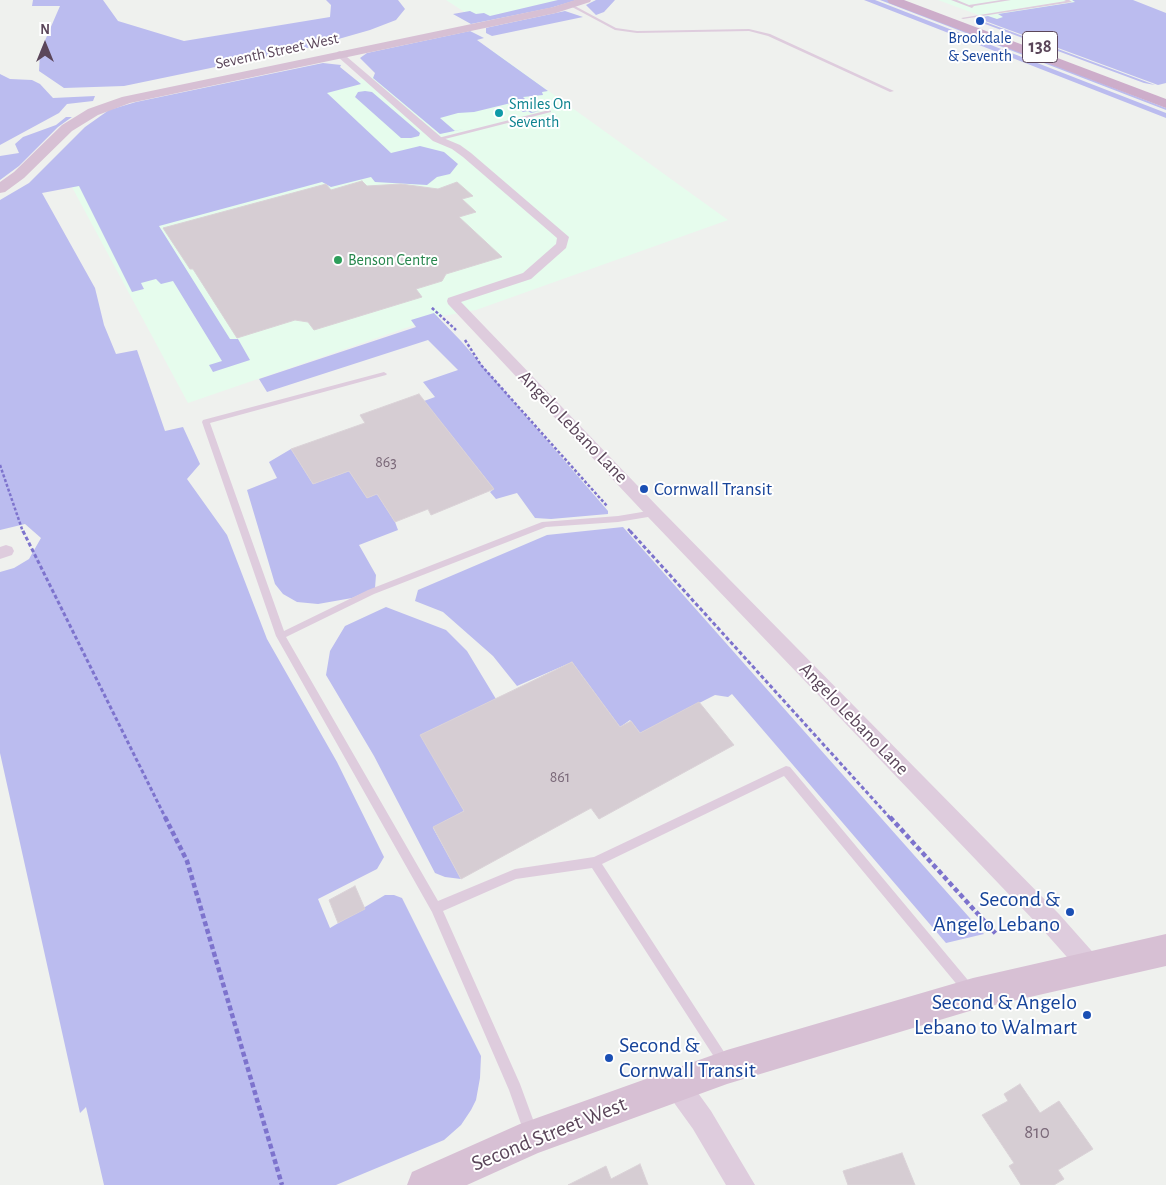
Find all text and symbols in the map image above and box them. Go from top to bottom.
marker: Brookdale & Seventh [974,15,986,27]
north arrow [20,20,70,70]
text: N [40,23,50,37]
place label: Brookdale & Seventh [948,28,1012,66]
street label: Seventh Street West [214,29,340,73]
road number: 138 [1022,32,1058,62]
place label: Smiles On Seventh [509,94,571,132]
marker: Smiles On Seventh [493,107,505,119]
place label: Benson Centre [348,250,438,270]
marker: Benson Centre [332,254,344,266]
street label: Angelo Lebano Lane [513,366,633,488]
house number: 863 [375,452,397,472]
place label: Cornwall Transit [654,478,772,500]
marker: Cornwall Transit [638,483,650,495]
street label: Angelo Lebano Lane [794,658,914,780]
house number: 861 [550,767,570,787]
place label: Second & Angelo Lebano [933,886,1060,938]
marker: Second & Angelo Lebano [1064,906,1076,918]
place label: Second & Angelo Lebano to Walmart [914,989,1077,1040]
marker: Second & Angelo Lebano to Walmart [1081,1009,1093,1021]
place label: Second & Cornwall Transit [619,1032,756,1084]
marker: Second & Cornwall Transit [603,1052,615,1064]
street label: Second Street West [468,1091,630,1177]
house number: 810 [1024,1121,1050,1143]

